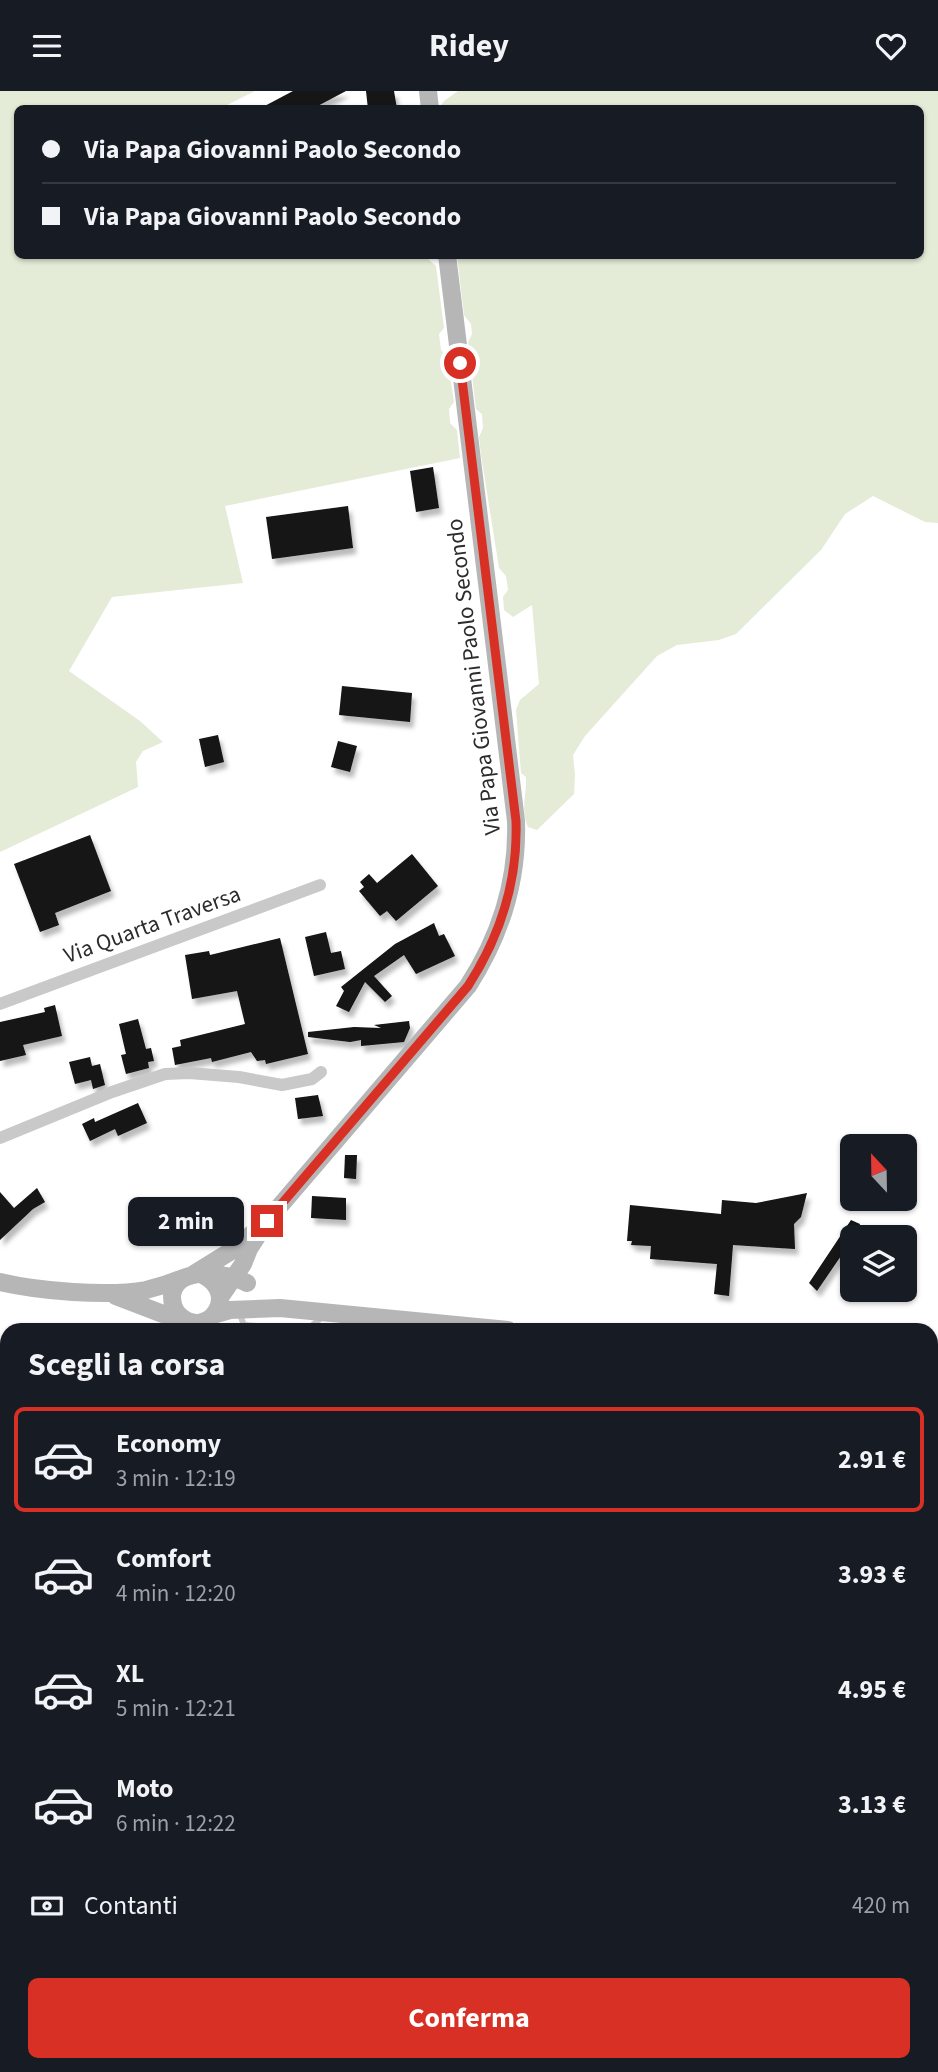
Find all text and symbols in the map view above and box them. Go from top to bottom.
text: Ridey [429,23,509,69]
icon: menu [28,27,66,65]
icon: heart [872,27,910,65]
text: Via Papa Giovanni Paolo Secondo [84,131,461,168]
text: Via Papa Giovanni Paolo Secondo [84,198,461,235]
route start [444,347,476,379]
street label: Via Papa Giovanni Paolo Secondo [438,517,509,837]
street label: Via Quarta Traversa [59,877,245,972]
north arrow [840,1134,917,1211]
map controls [840,1134,917,1302]
callout: 2 min [127,1197,243,1245]
text: 2 min [158,1205,214,1238]
route end [251,1205,283,1237]
button: layers [840,1225,917,1302]
text: Scegli la corsa [28,1342,225,1388]
text: Economy [116,1425,221,1462]
icon: car [32,1428,95,1491]
text: 2.91 € [838,1441,906,1478]
text: 3 min · 12:19 [116,1462,236,1495]
text: Comfort [116,1540,211,1577]
icon: car [32,1543,95,1606]
text: 3.93 € [838,1556,906,1593]
text: 4 min · 12:20 [116,1577,236,1610]
text: XL [116,1655,144,1692]
icon: car [32,1658,95,1721]
text: 4.95 € [838,1671,906,1708]
text: 5 min · 12:21 [116,1692,236,1725]
text: Moto [116,1770,173,1807]
icon: car [32,1773,95,1836]
text: 3.13 € [838,1786,906,1823]
text: 6 min · 12:22 [116,1807,236,1840]
icon: cash [28,1887,66,1925]
text: Contanti [84,1887,178,1924]
text: 420 m [852,1889,910,1922]
button: Conferma [28,1978,910,2058]

